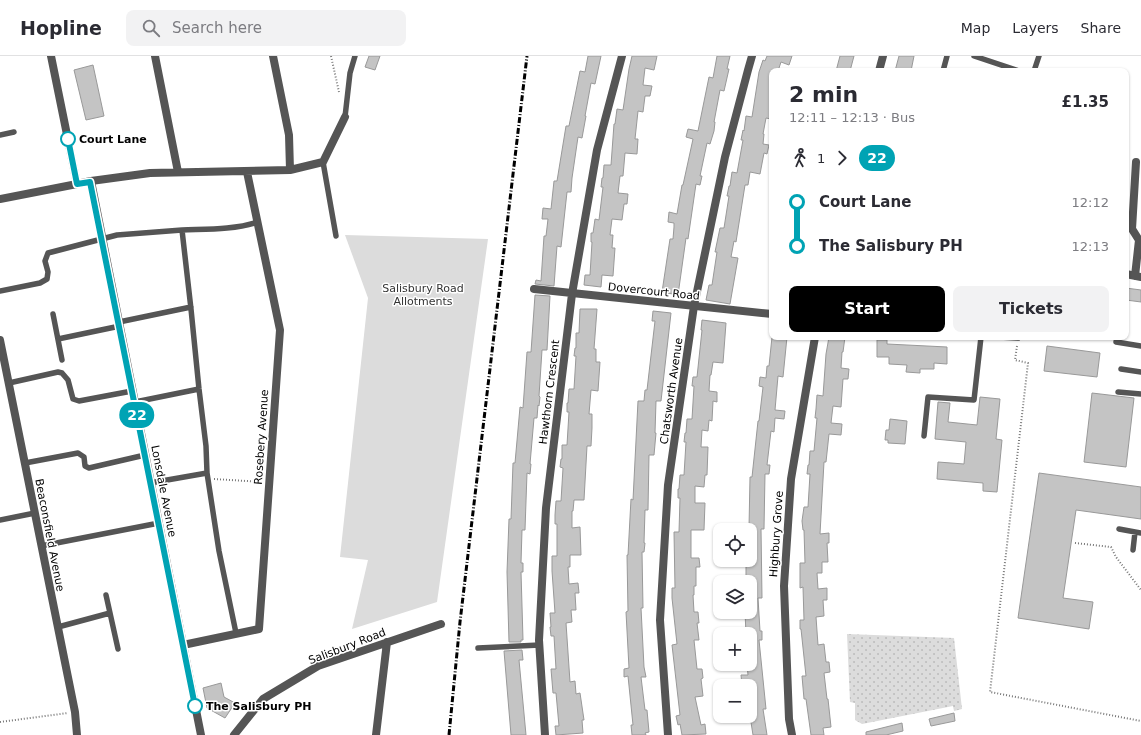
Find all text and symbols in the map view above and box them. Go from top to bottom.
search box [126,10,406,46]
text: Hopline [20,17,102,39]
icon: search [140,17,162,39]
text: Search here [172,19,262,37]
text: Map [961,20,990,36]
text: Layers [1012,20,1059,36]
text: Share [1081,20,1121,36]
text: 2 min [789,82,858,107]
text: £1.35 [1062,93,1109,111]
text: 12:11 – 12:13 · Bus [789,110,915,125]
marker: Court Lane [60,131,76,147]
place label: Court Lane [79,133,147,146]
icon: walk [789,147,811,169]
icon: forward [831,147,853,169]
text: 22 [867,150,887,166]
text: 1 [817,151,825,166]
text: Court Lane [819,193,911,211]
text: 12:12 [1072,195,1109,210]
text: The Salisbury PH [819,237,963,255]
text: 12:13 [1072,239,1109,254]
street label: Dovercourt Road [607,280,701,303]
park label: Salisbury Road Allotments [382,282,464,308]
button: Start [789,286,945,332]
button: Tickets [953,286,1109,332]
street label: Chatsworth Avenue [658,337,685,445]
street label: Hawthorn Crescent [537,338,562,445]
street label: Rosebery Avenue [252,389,271,485]
line badge: 22 [119,402,155,428]
text: 22 [127,407,147,423]
street label: Lonsdale Avenue [148,444,179,538]
street label: Beaconsfield Avenue [32,478,67,593]
street label: Highbury Grove [767,490,786,578]
map controls [713,523,757,723]
button: locate [713,523,757,567]
button: layers [713,575,757,619]
street label: Salisbury Road [307,626,388,667]
button: + [713,627,757,671]
button: − [713,679,757,723]
marker: The Salisbury PH [187,698,203,714]
place label: The Salisbury PH [206,700,311,713]

